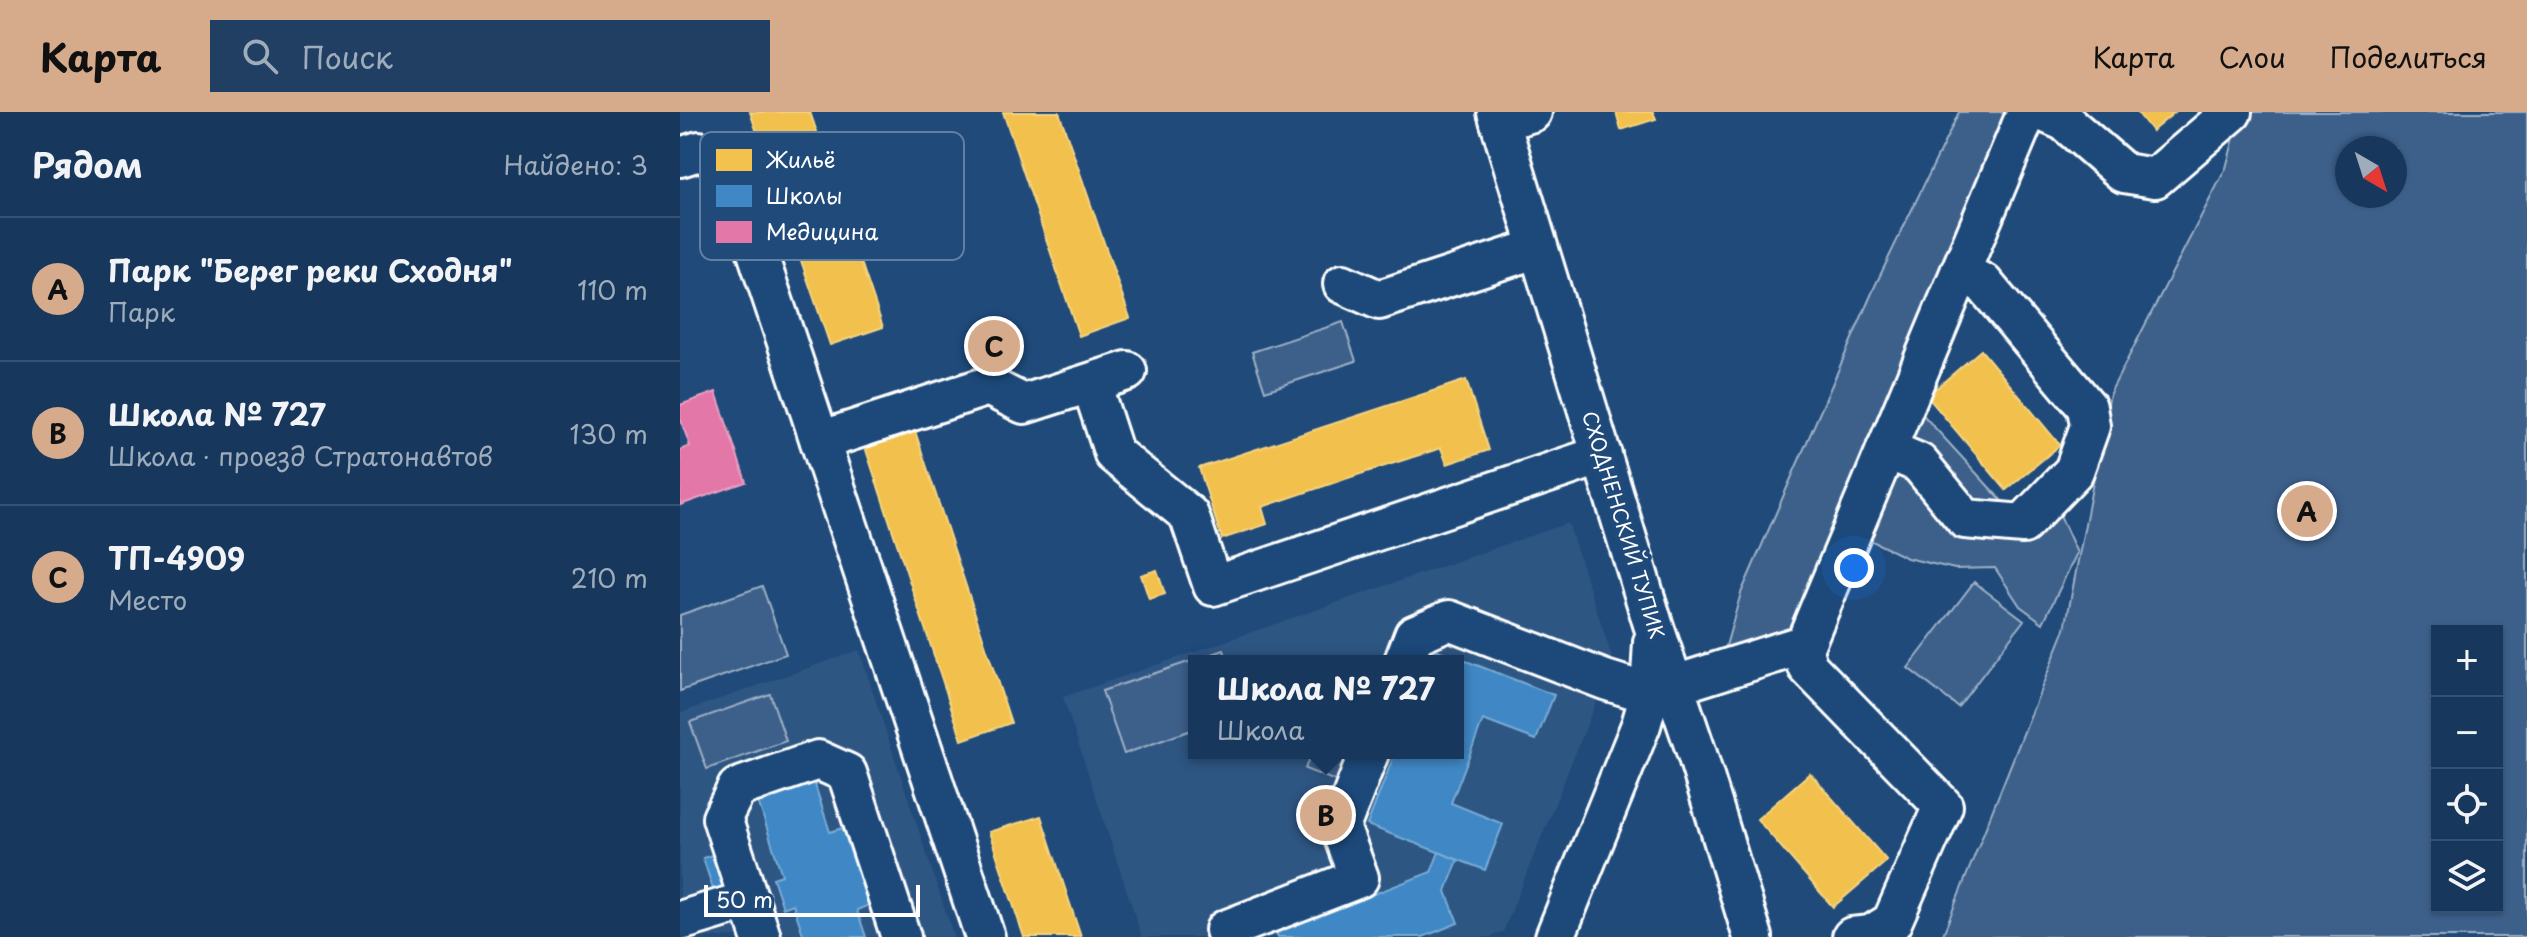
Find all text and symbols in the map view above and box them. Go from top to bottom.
search box [210,20,770,92]
text: Карта [40,28,162,85]
icon: search [238,34,282,78]
text: Поиск [302,34,393,79]
text: Карта [2092,35,2175,78]
text: Слои [2219,35,2286,78]
text: Поделиться [2330,35,2487,78]
legend [700,132,964,260]
north arrow [2335,136,2407,208]
text: Рядом [32,138,143,190]
text: Жильё [765,142,835,175]
text: Найдено: 3 [504,145,648,184]
text: Школы [766,178,842,211]
text: Медицина [766,214,878,247]
text: Парк "Берег реки Сходня" [108,247,512,292]
text: A [48,270,68,309]
text: 110 m [577,270,648,309]
text: Парк [108,292,175,331]
pin: C [968,316,1020,376]
text: Школа № 727 [108,391,326,436]
street label: СХОДНЕНСКИЙ ТУПИК [1575,407,1673,642]
text: B [49,414,67,453]
text: 130 m [569,414,648,453]
text: Школа · проезд Стратонавтов [108,436,493,475]
pin: A [2281,481,2333,541]
text: ТП-4909 [108,535,245,580]
your location [1834,548,1874,588]
text: C [48,558,68,597]
text: 210 m [571,558,648,597]
text: Место [108,580,187,619]
map controls [2431,625,2503,913]
button: + [2431,625,2503,697]
popup [1188,655,1464,759]
text: Школа № 727 [1217,665,1435,710]
button: − [2431,697,2503,769]
text: Школа [1217,710,1304,749]
button: locate [2431,769,2503,841]
pin: B [1300,785,1352,845]
button: layers [2431,841,2503,913]
scale bar [704,881,920,917]
text: 50 m [716,882,773,915]

